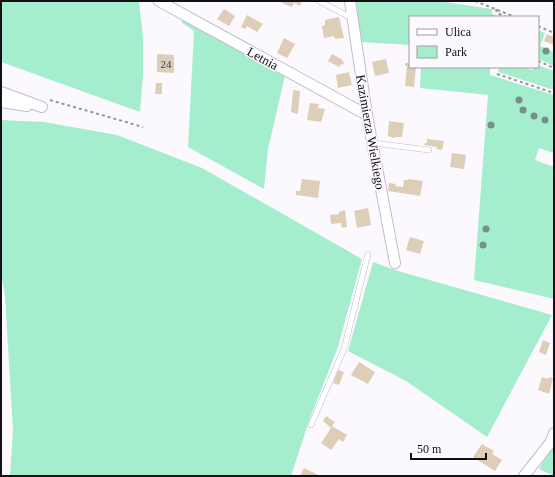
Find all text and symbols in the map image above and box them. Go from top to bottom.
legend [409,16,539,68]
text: Ulica [445,25,472,39]
street label: Letnia [245,44,281,73]
text: Park [445,45,467,59]
house number: 24 [161,58,172,70]
street label: Kazimierza Wielkiego [353,73,388,191]
scale bar [411,435,486,461]
text: 50 m [417,442,442,456]

